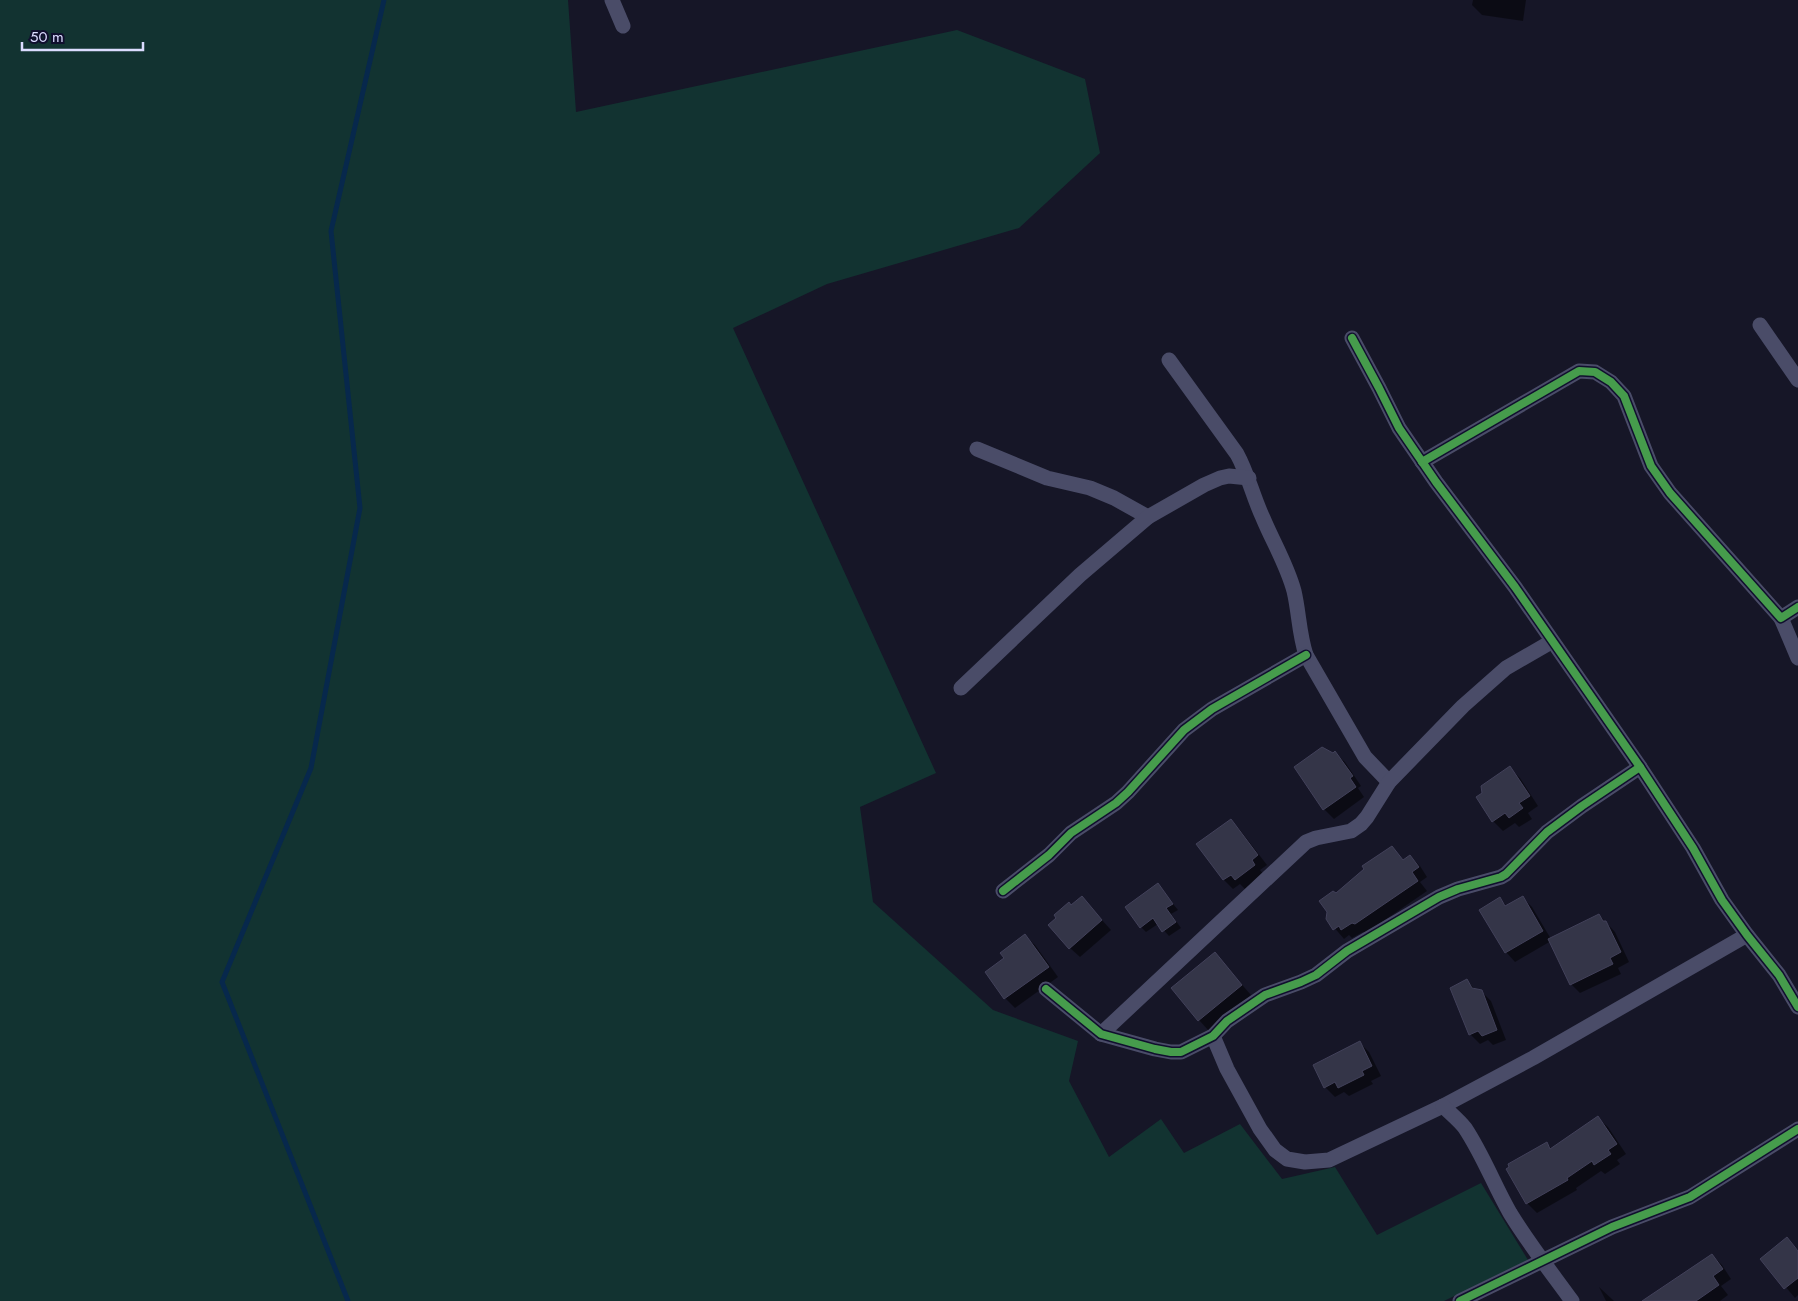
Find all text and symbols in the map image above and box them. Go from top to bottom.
scale bar [22,20,144,52]
text: 50 m [30,26,64,48]

